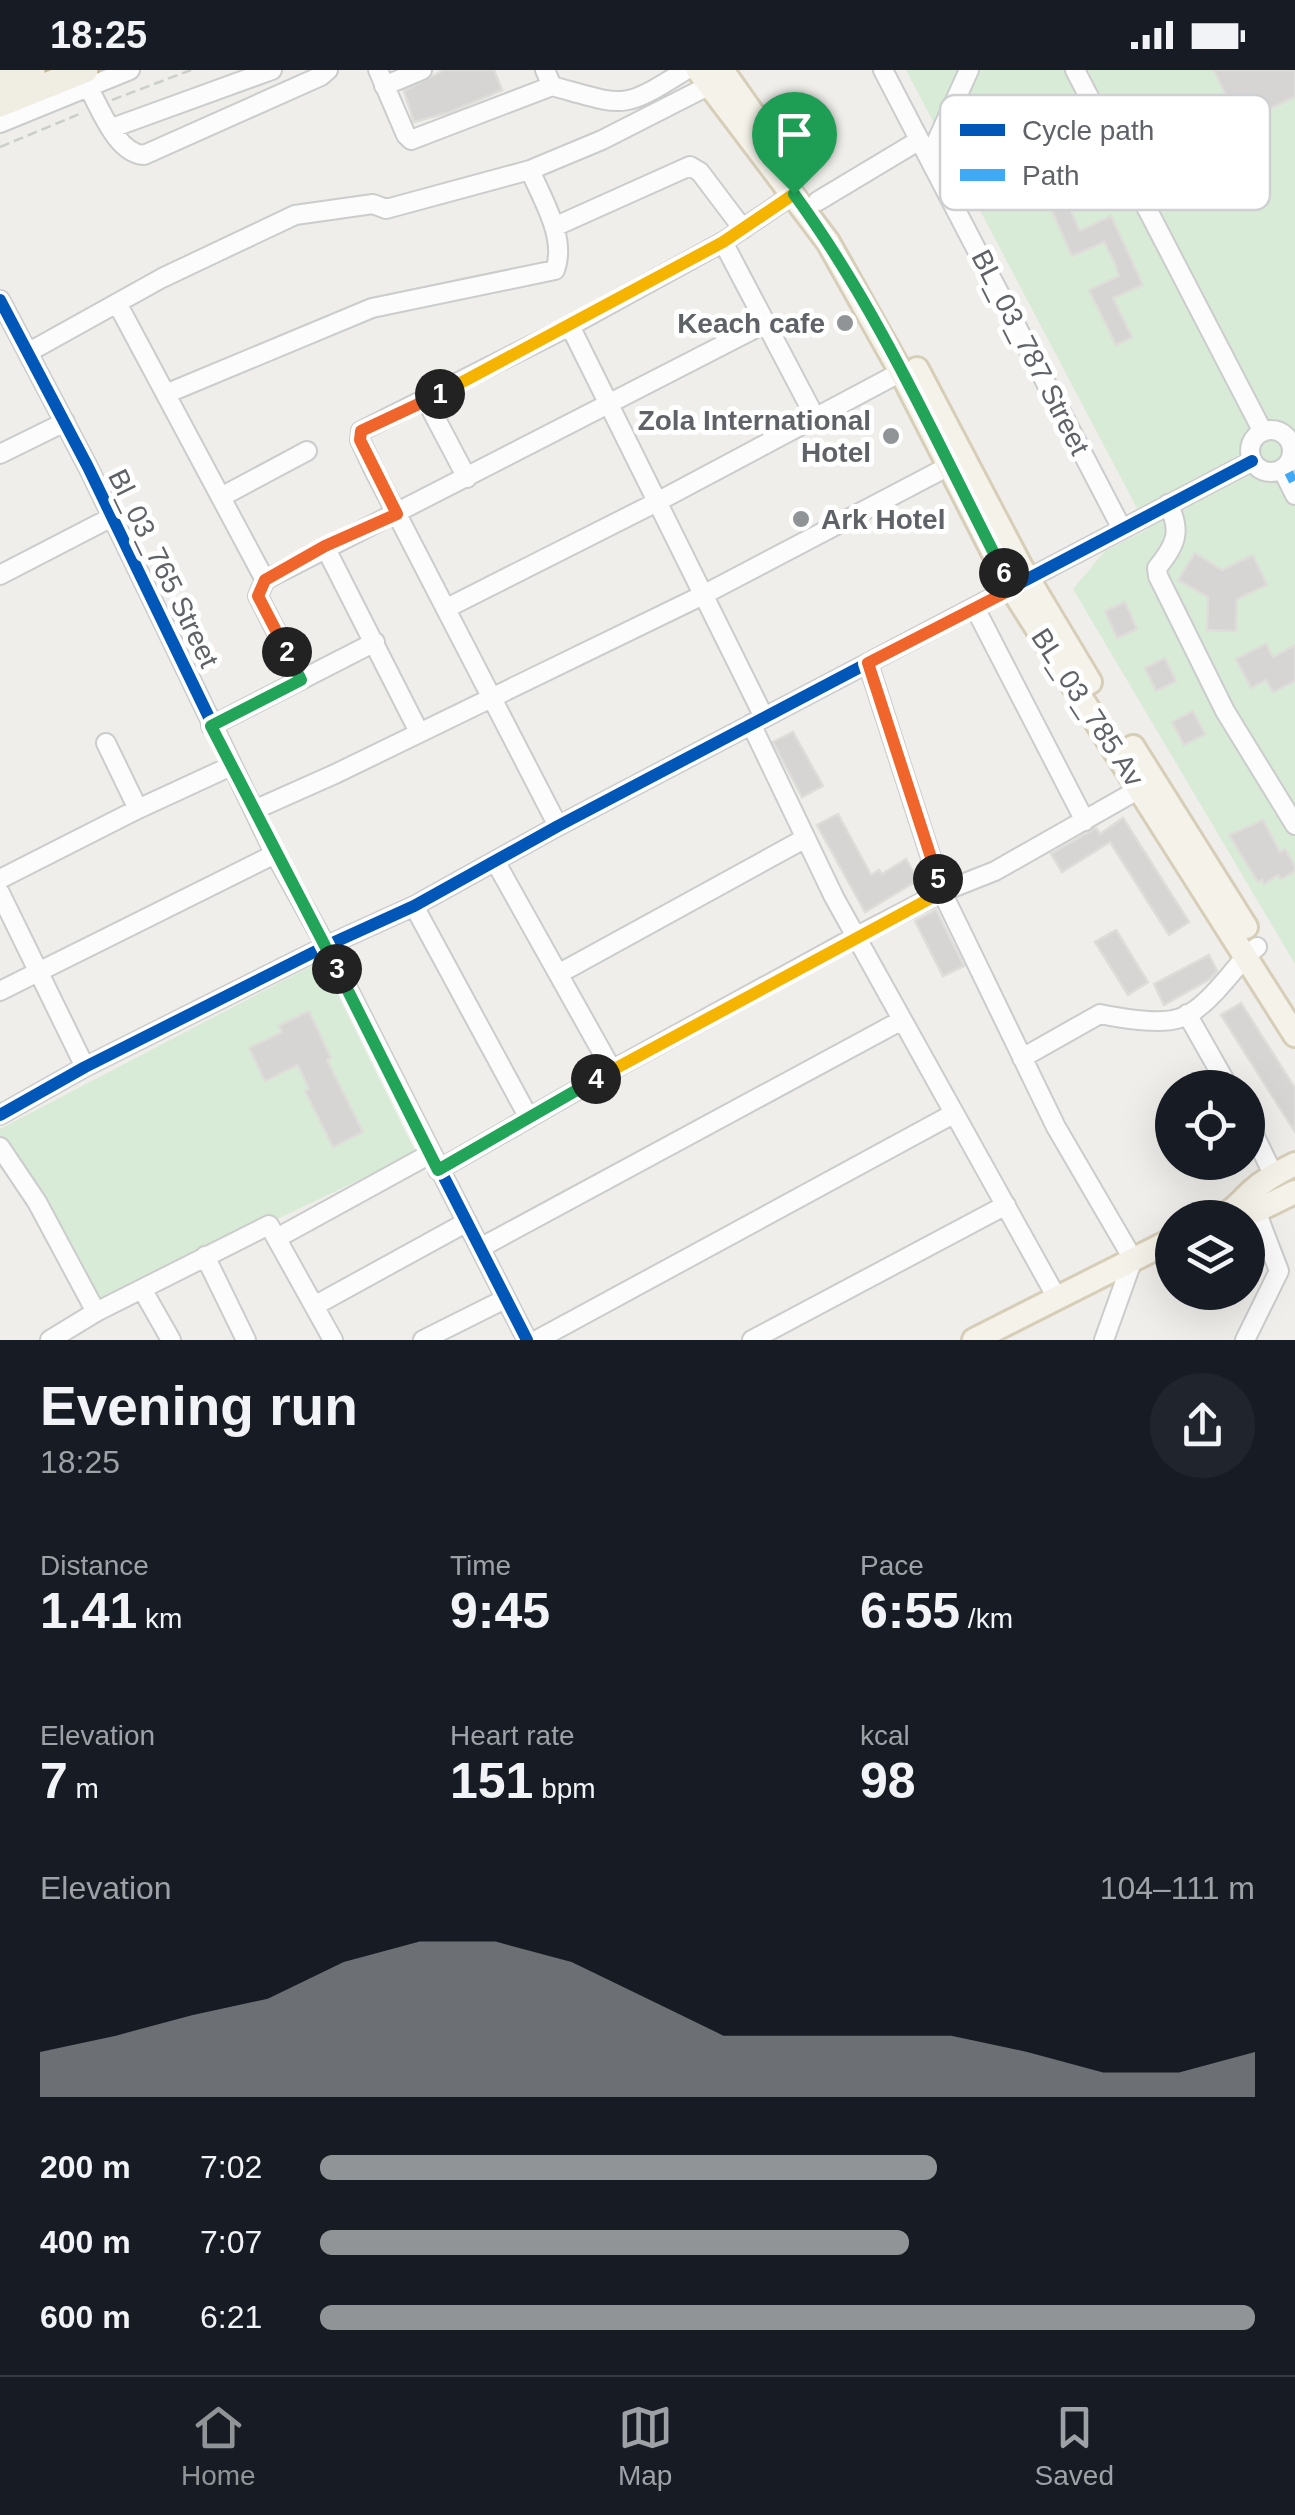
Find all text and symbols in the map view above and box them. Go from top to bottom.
text: 18:25 [50,14,147,56]
pin [752,92,837,195]
legend [940,95,1270,210]
icon: arrive [767,107,822,162]
text: Cycle path [1022,115,1154,146]
text: Path [1022,160,1080,191]
street label: BL_03_787 Street [965,245,1096,460]
place label: Keach cafe [677,308,825,339]
marker: Keach cafe [834,312,856,334]
pin: 1 [415,369,465,419]
text: 1 [432,378,448,409]
place label: Zola International Hotel [638,405,871,468]
marker: Zola International Hotel [880,425,902,447]
street label: Bl_03_765 Street [102,464,225,672]
place label: Ark Hotel [821,504,945,535]
marker: Ark Hotel [790,508,812,530]
pin: 6 [979,548,1029,598]
text: 6 [996,557,1012,588]
street label: BL_03_785 Av [1025,623,1150,792]
pin: 2 [262,627,312,677]
text: 2 [279,636,295,667]
pin: 5 [913,854,963,904]
text: 5 [930,863,946,894]
pin: 3 [312,944,362,994]
text: 3 [329,953,345,984]
pin: 4 [571,1054,621,1104]
text: 4 [588,1063,604,1094]
map controls [1155,1070,1265,1310]
button: locate [1155,1070,1265,1180]
button: layers [1155,1200,1265,1310]
button: share [1150,1373,1255,1478]
text: Evening run [40,1375,358,1437]
text: 18:25 [40,1444,120,1480]
text: Distance [40,1550,149,1581]
text: Time [450,1550,511,1581]
text: Pace [860,1550,924,1581]
text: 1.41 [40,1583,137,1639]
text: 9:45 [450,1583,550,1639]
text: 6:55 [860,1583,960,1639]
text: km [137,1603,182,1634]
text: /km [960,1603,1013,1634]
text: Elevation [40,1720,155,1751]
text: Heart rate [450,1720,575,1751]
text: kcal [860,1720,910,1751]
text: 7 [40,1753,68,1809]
text: 151 [450,1753,533,1809]
text: 98 [860,1753,916,1809]
text: m [68,1773,99,1804]
text: bpm [533,1773,596,1804]
text: Elevation [40,1870,172,1906]
text: 104–111 m [1100,1870,1255,1906]
text: 200 m [40,2149,131,2185]
text: 7:02 [200,2149,262,2185]
text: 400 m [40,2224,131,2260]
text: 7:07 [200,2224,262,2260]
text: 600 m [40,2299,131,2335]
text: 6:21 [200,2299,262,2335]
tab: Home [181,2400,256,2492]
tab: Map [618,2400,673,2492]
tab: Saved [1035,2400,1114,2492]

